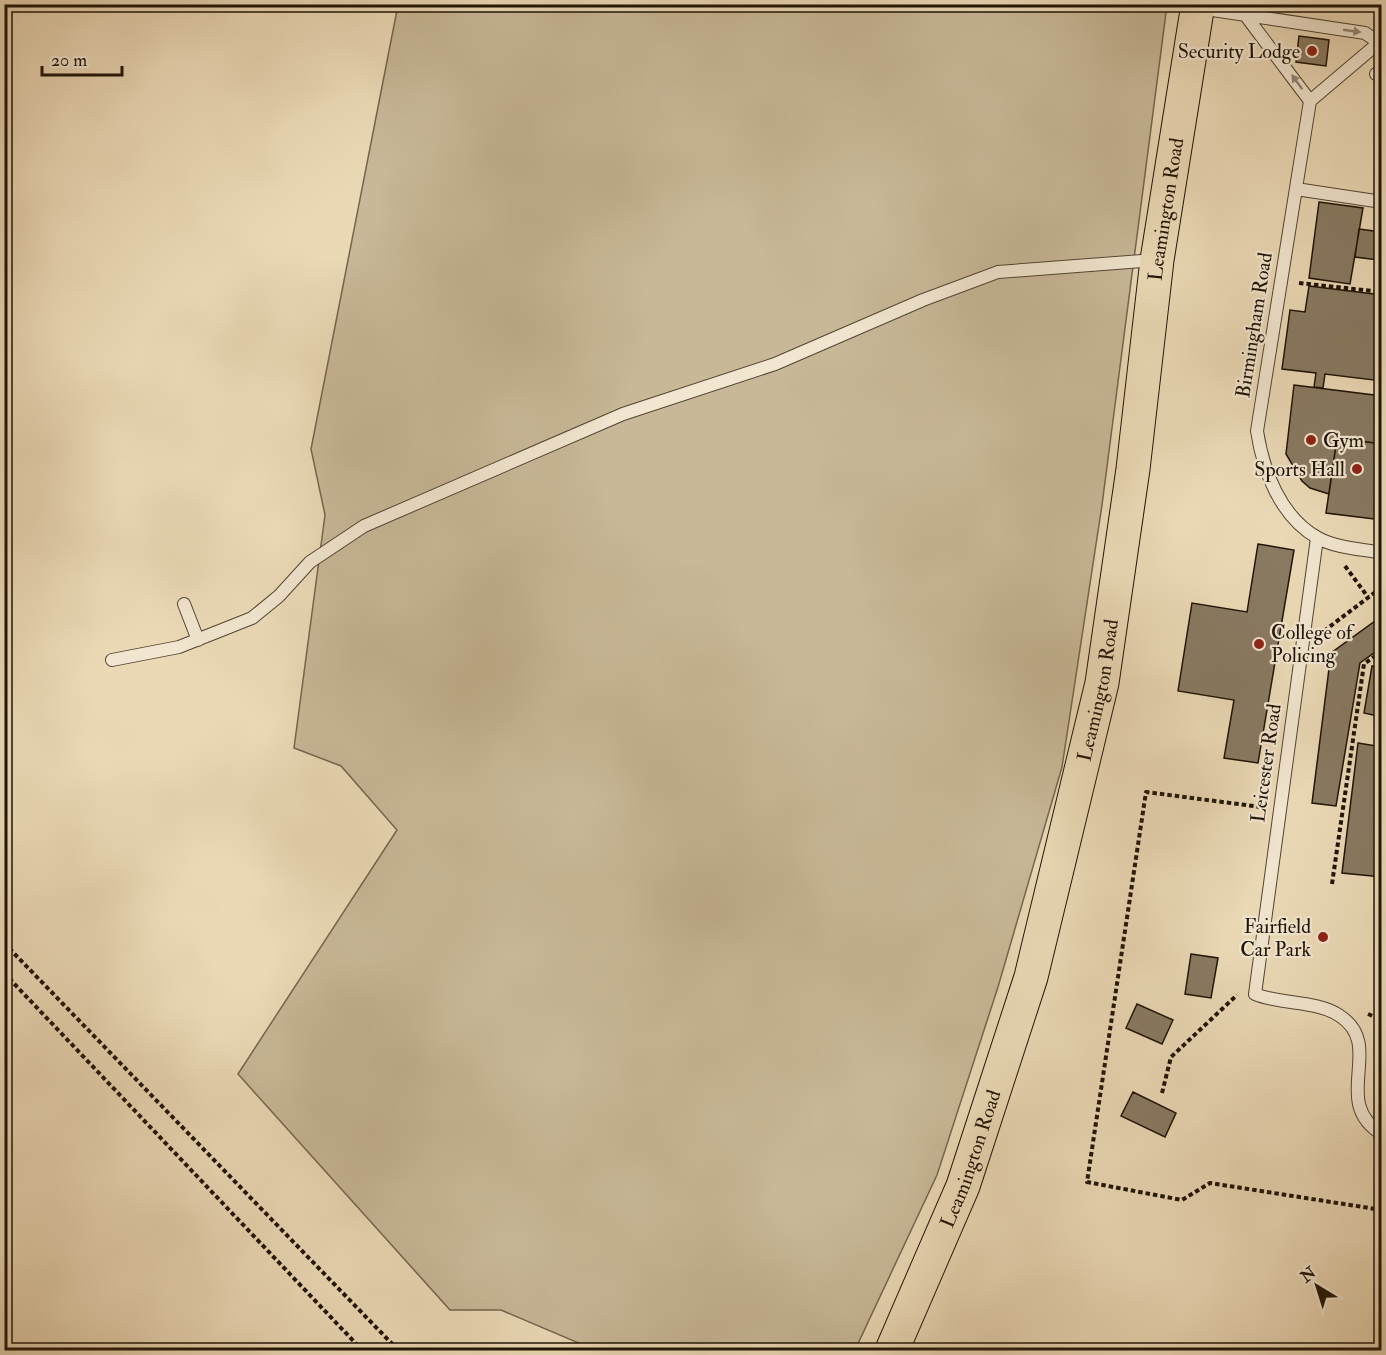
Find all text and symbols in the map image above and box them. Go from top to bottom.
one-way arrow [1342,26,1361,36]
scale bar [42,39,122,77]
place label: Security Lodge [1178,39,1300,64]
marker: Security Lodge [1305,44,1319,58]
text: 20 m [51,49,87,72]
one-way arrow [1291,75,1303,91]
street label: Leamington Road [1142,136,1189,282]
street label: Birmingham Road [1230,250,1278,400]
place label: Gym [1323,428,1365,453]
marker: Gym [1304,433,1318,447]
place label: Sports Hall [1254,457,1345,483]
marker: Sports Hall [1350,462,1364,476]
street label: Leamington Road [1071,617,1124,764]
place label: College of Policing [1271,620,1356,668]
marker: College of Policing [1252,637,1266,651]
street label: Leicester Road [1245,702,1287,824]
place label: Fairfield Car Park [1240,914,1311,962]
marker: Fairfield Car Park [1316,930,1330,944]
street label: Leamington Road [934,1086,1006,1231]
north arrow [1287,1256,1347,1316]
text: N [1296,1262,1321,1288]

